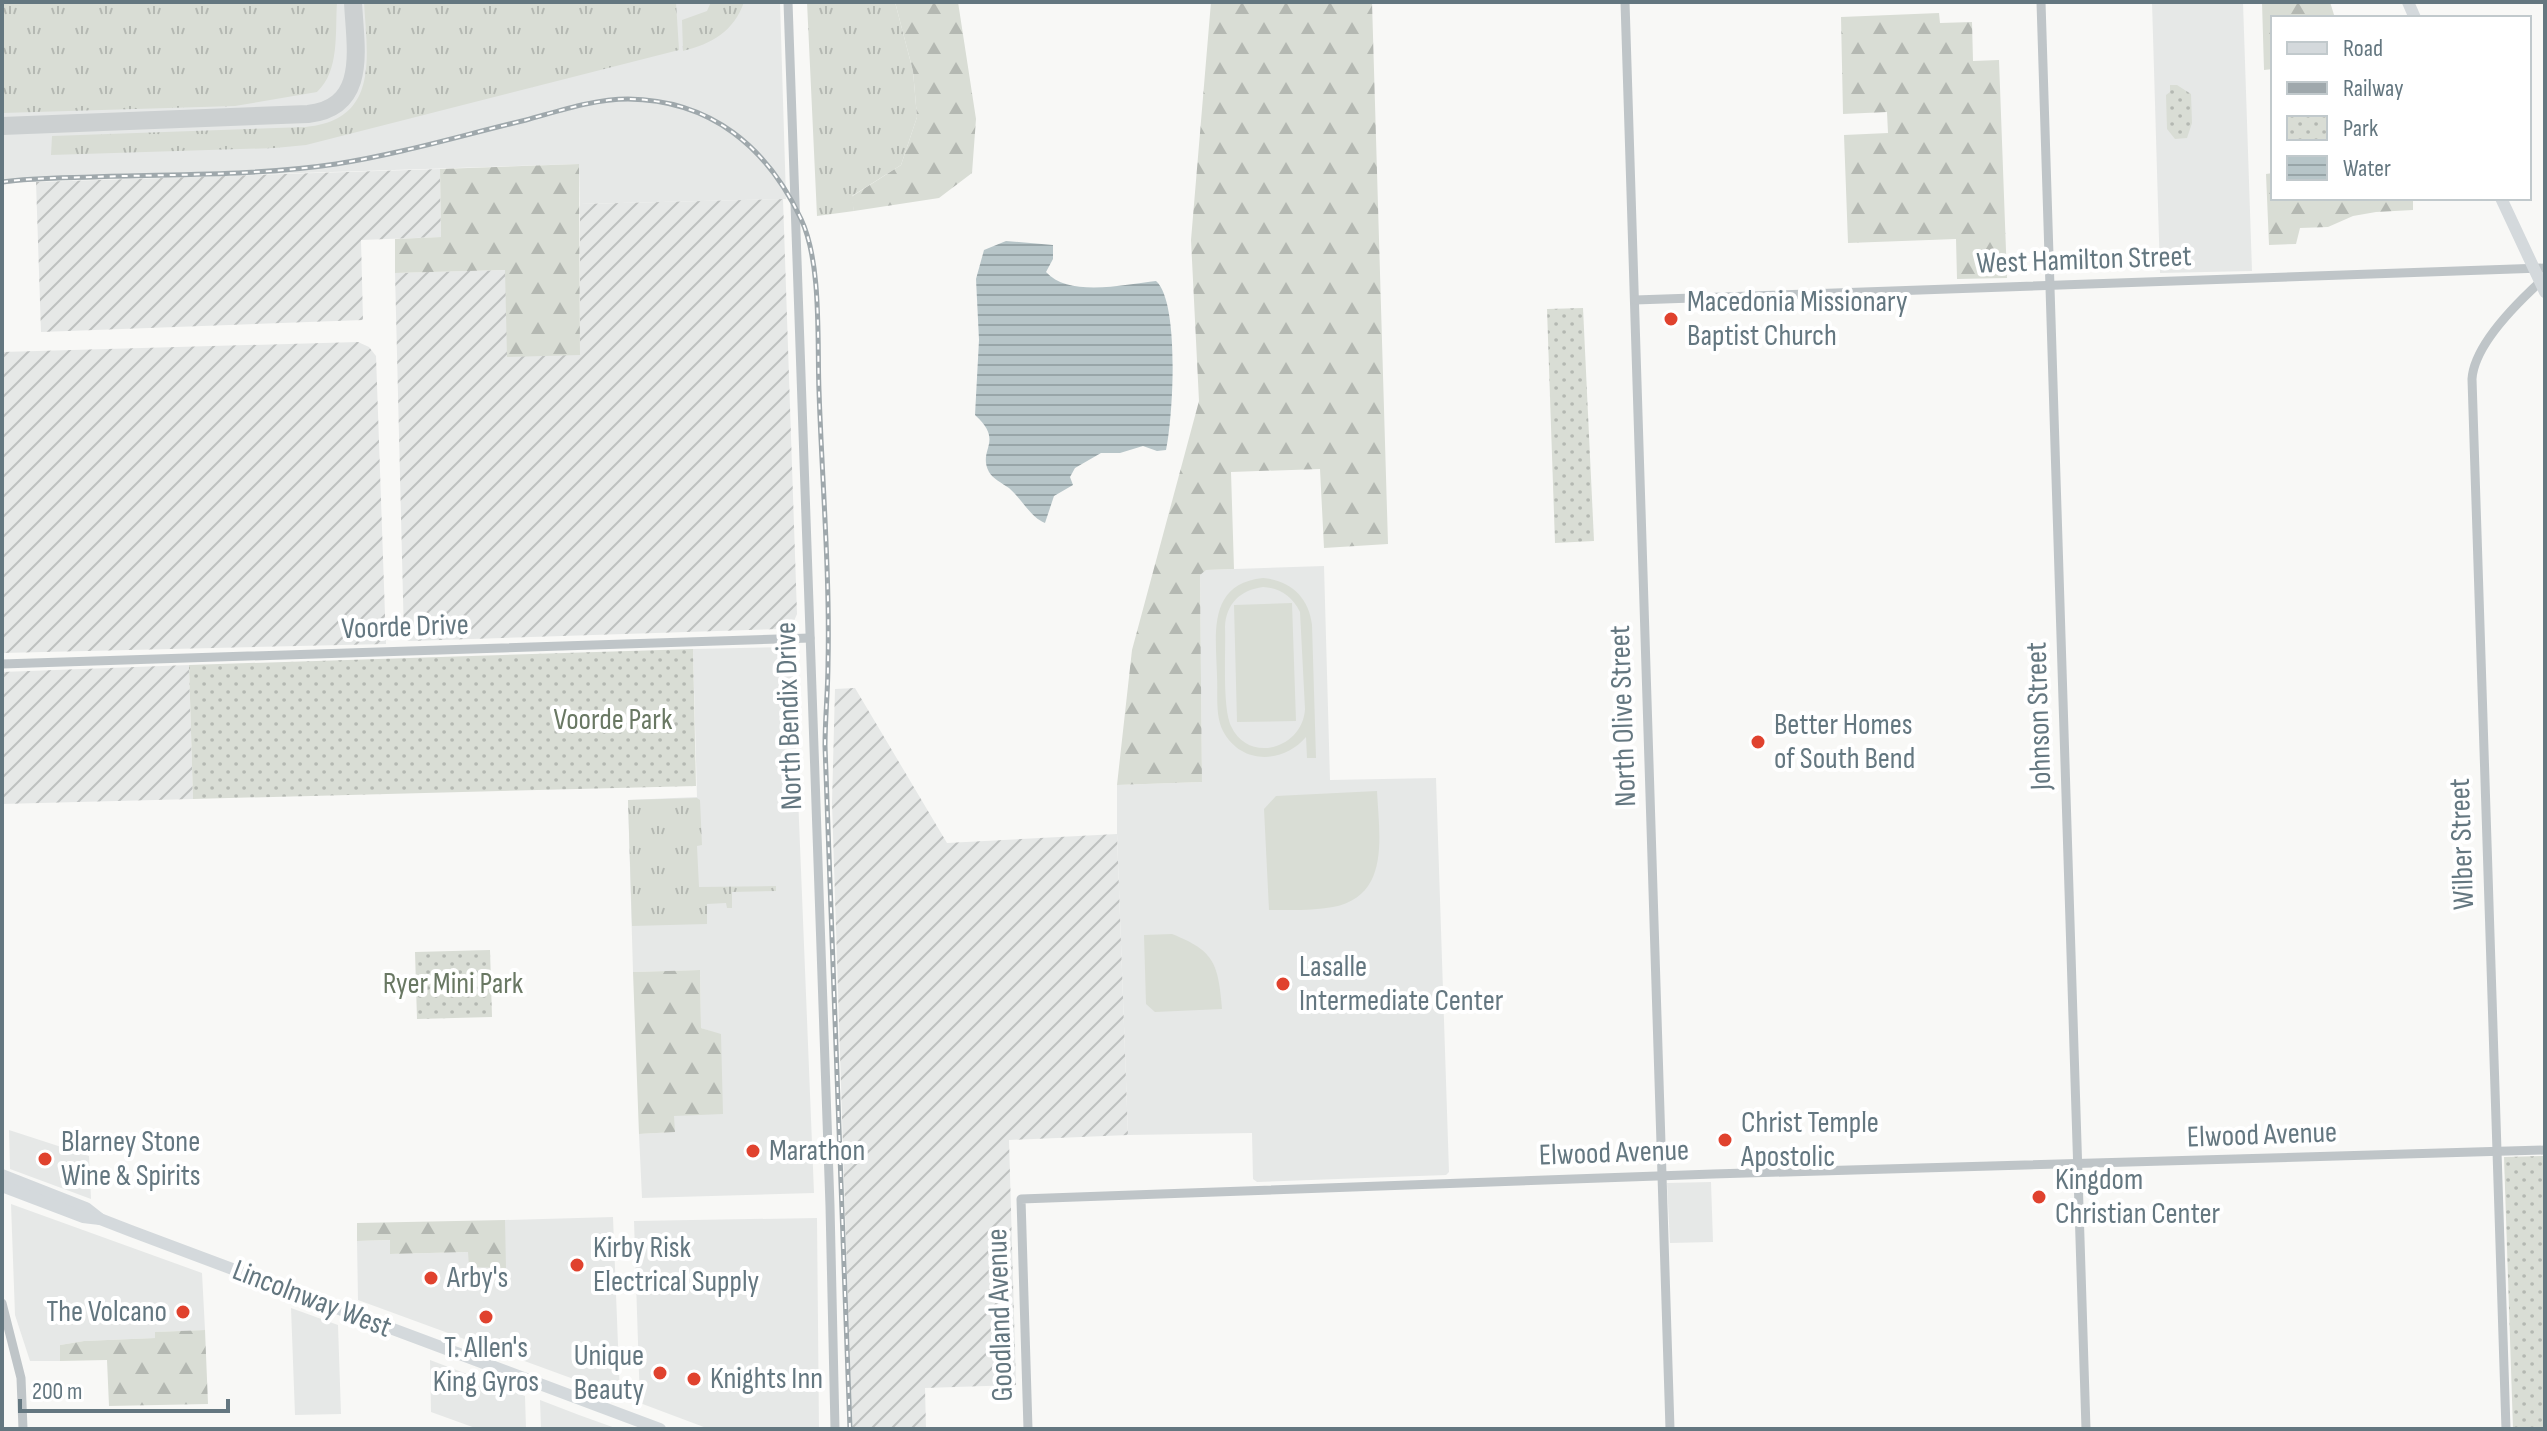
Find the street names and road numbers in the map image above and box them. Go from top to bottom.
street label: West Hamilton Street [1976,238,2192,282]
street label: Voorde Drive [341,607,469,647]
street label: North Bendix Drive [768,621,810,811]
street label: North Olive Street [1602,625,1644,807]
street label: Johnson Street [2018,641,2060,792]
street label: Wilber Street [2442,777,2482,911]
street label: Elwood Avenue [2186,1114,2338,1156]
street label: Elwood Avenue [1538,1132,1690,1174]
street label: Goodland Avenue [979,1228,1021,1402]
street label: Lincolnway West [227,1252,397,1346]

